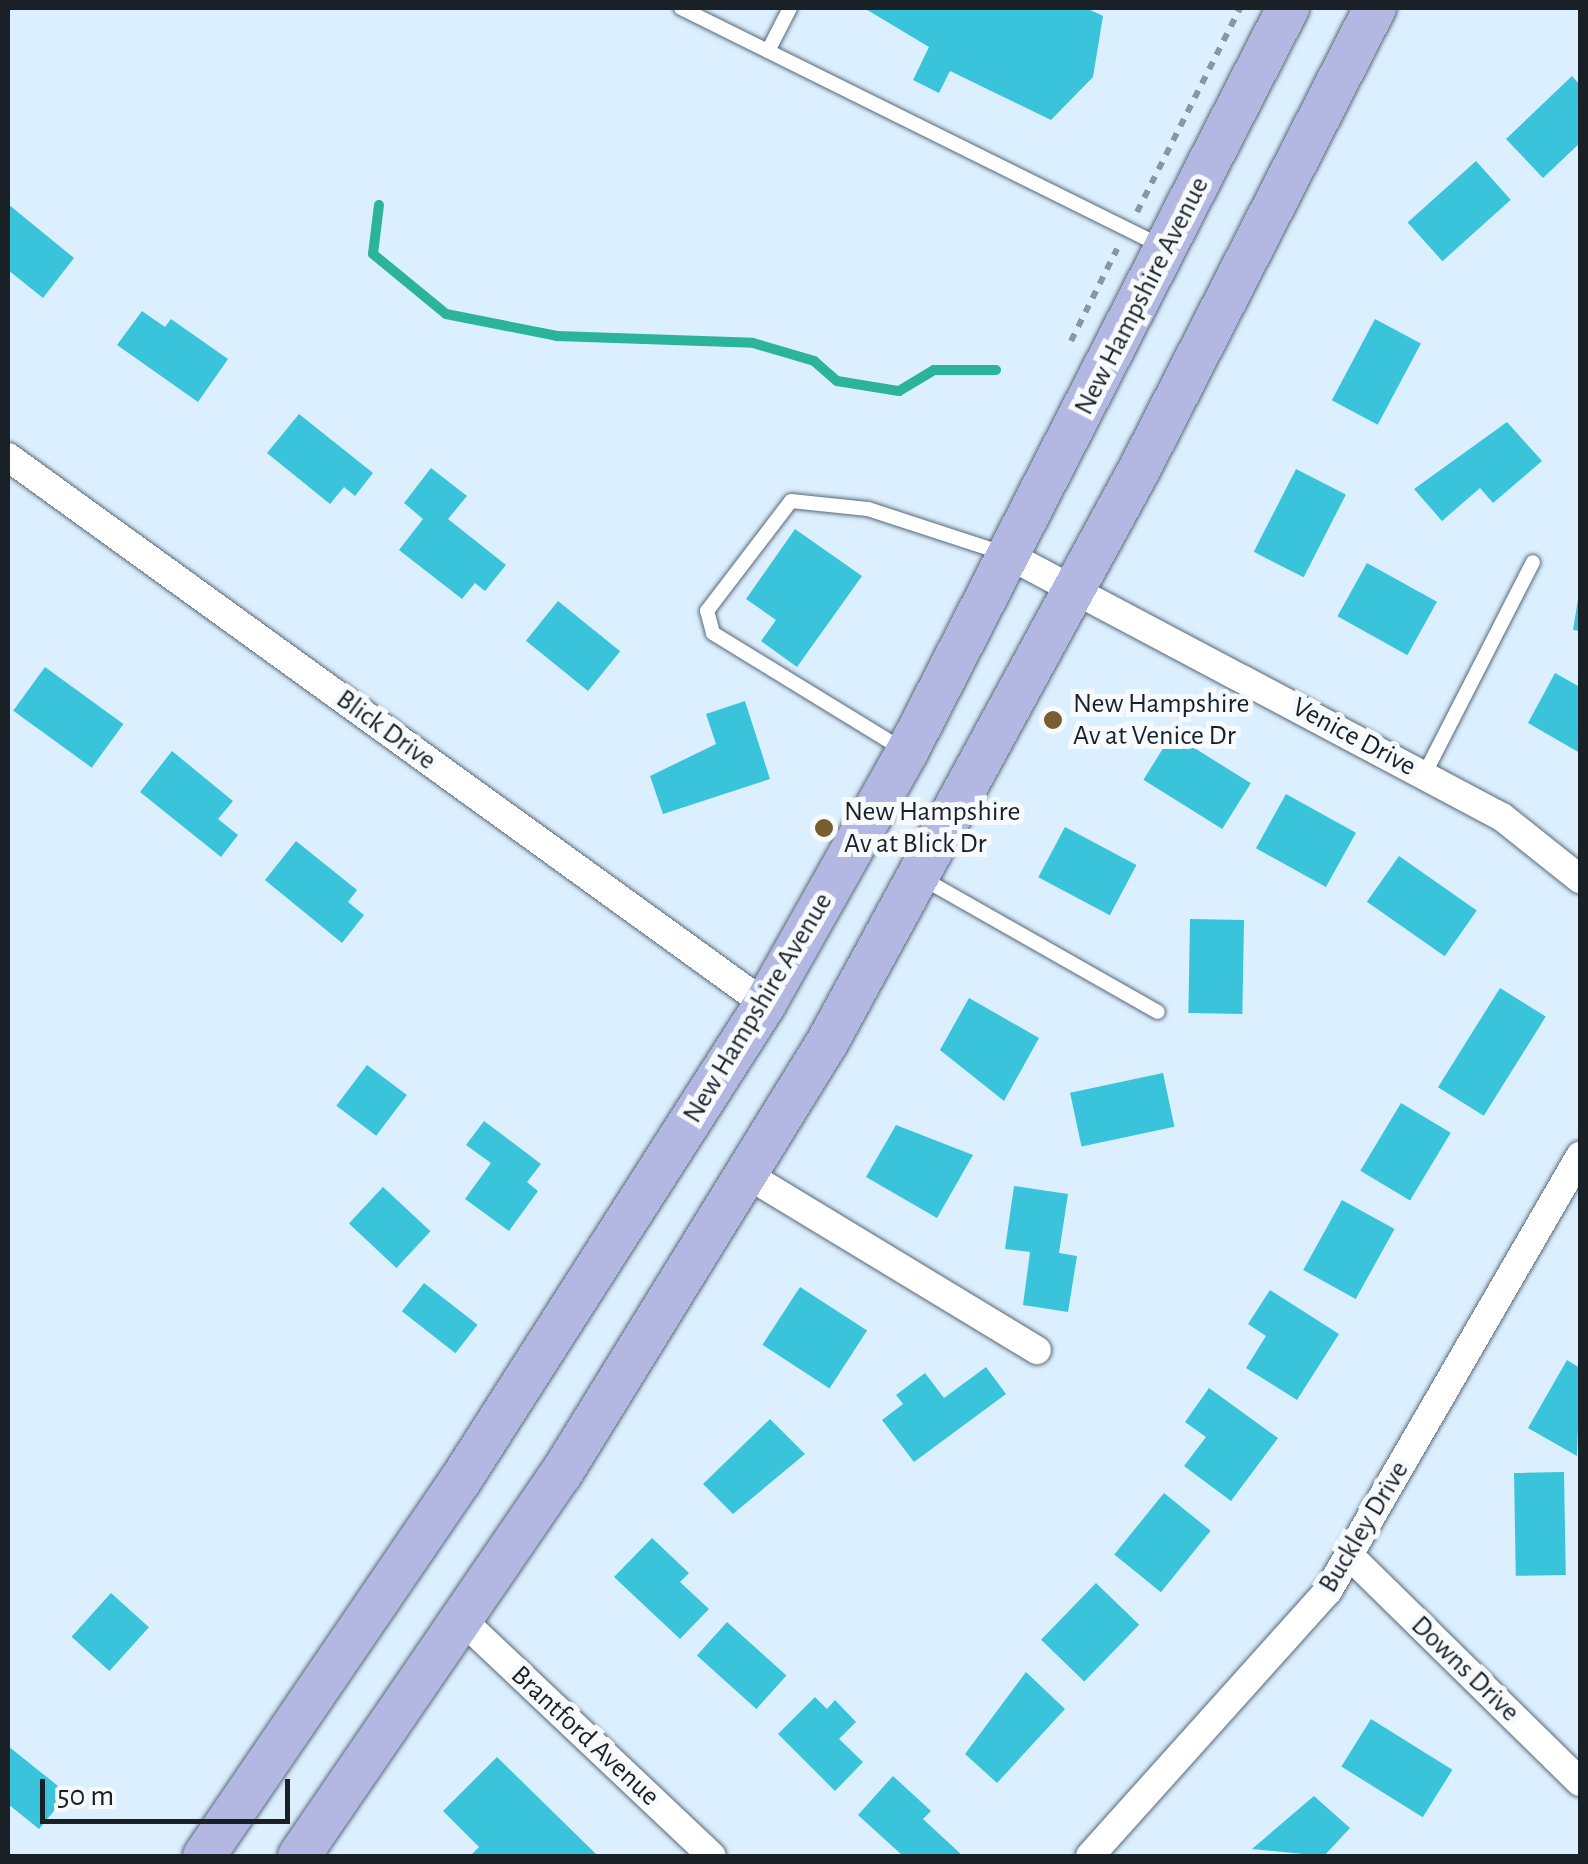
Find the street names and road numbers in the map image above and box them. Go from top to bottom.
street label: New Hampshire Avenue [1067,171,1217,421]
street label: Blick Drive [330,683,442,777]
street label: Venice Drive [1286,690,1422,784]
street label: New Hampshire Avenue [676,887,840,1129]
street label: Buckley Drive [1312,1455,1416,1599]
street label: Downs Drive [1404,1609,1526,1729]
street label: Brantford Avenue [504,1659,666,1813]

